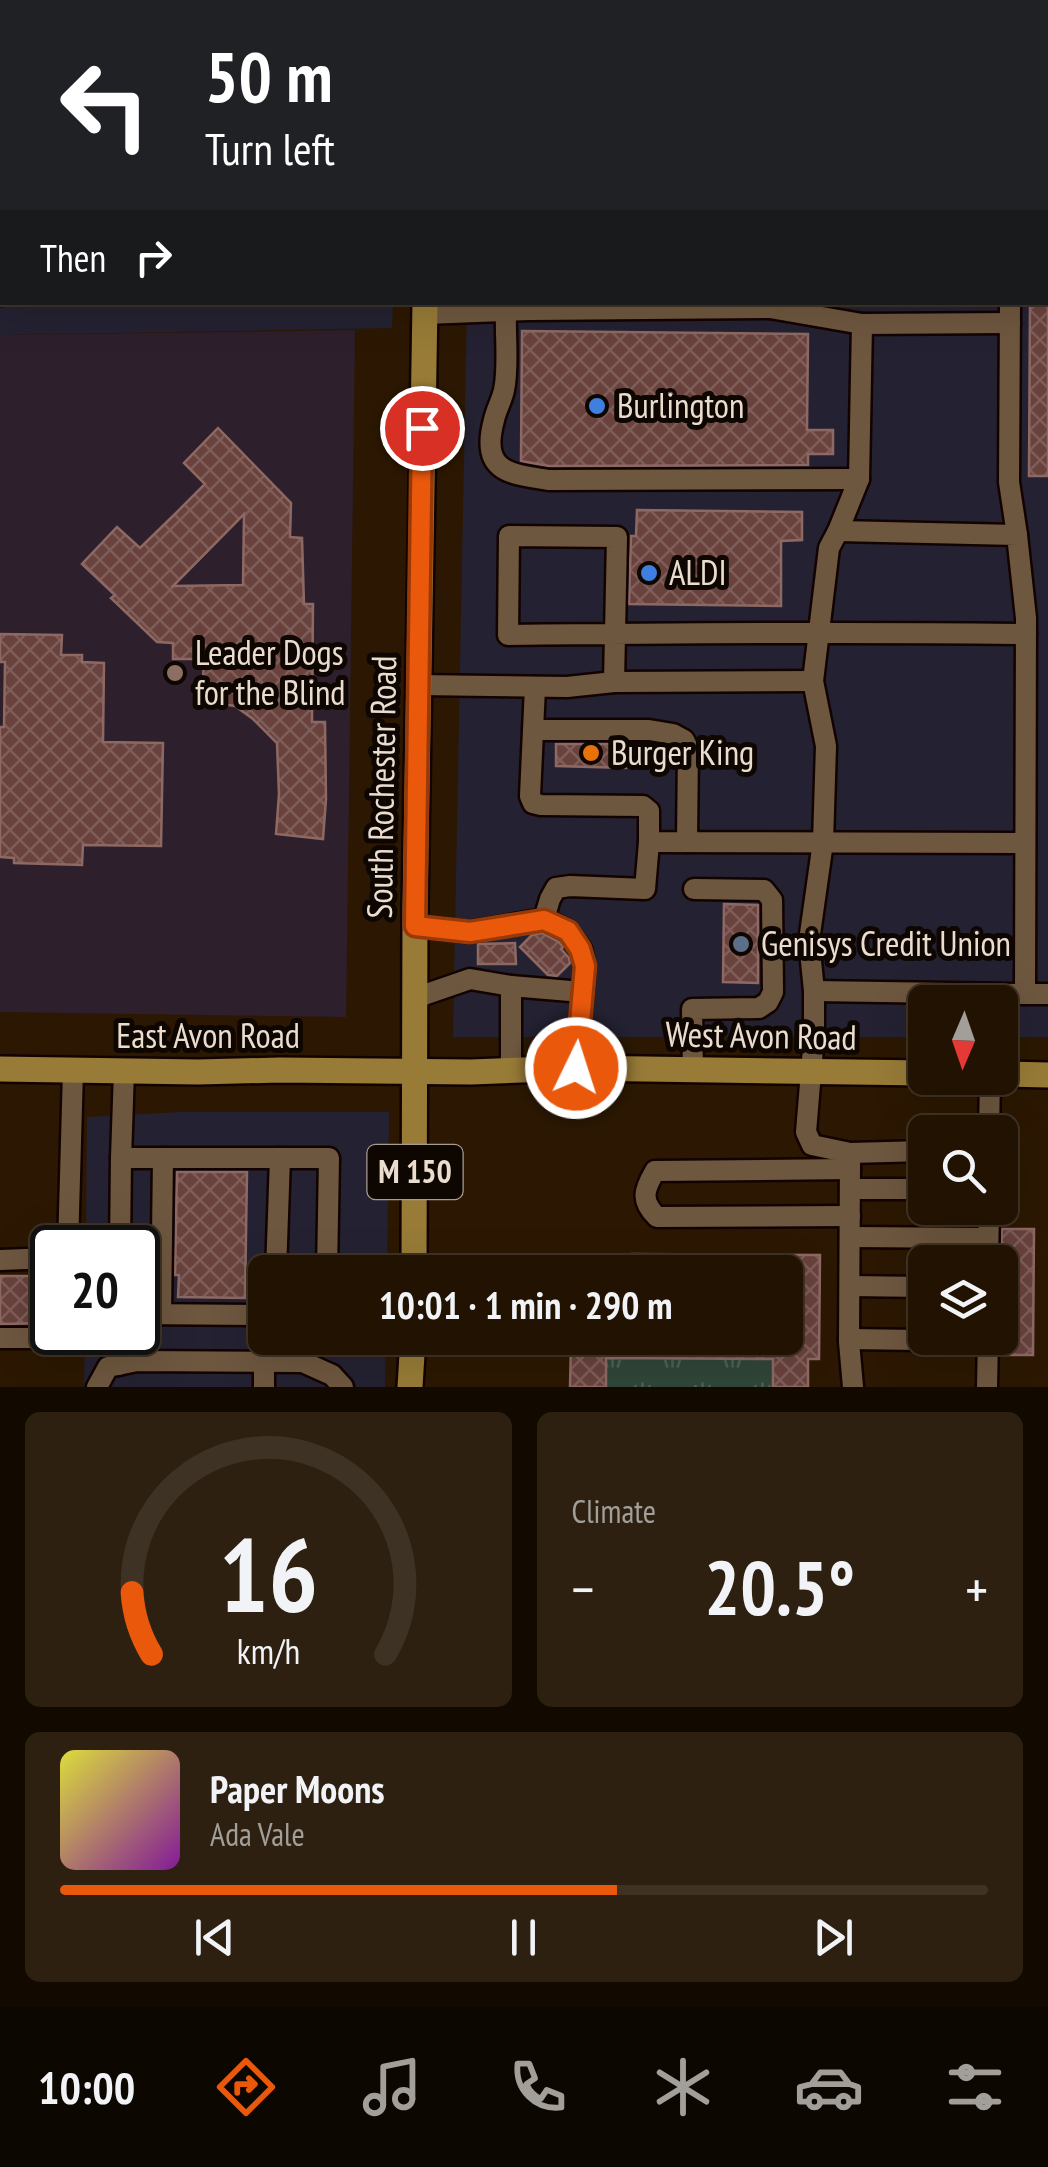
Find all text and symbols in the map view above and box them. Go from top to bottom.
text: 50 m [205,31,333,121]
icon: left [40,40,170,170]
text: Turn left [205,119,335,177]
icon: right [126,230,181,285]
text: Then [40,233,106,282]
place label: Burlington [617,382,744,428]
pin [380,386,465,471]
marker: Burlington [586,395,608,417]
icon: arrive [395,401,450,456]
place label: ALDI [669,549,727,595]
marker: ALDI [638,562,660,584]
place label: Leader Dogs for the Blind [195,629,346,715]
street label: South Rochester Road [356,655,406,919]
marker: Leader Dogs for the Blind [164,662,186,684]
place label: Burger King [611,729,754,775]
marker: Burger King [580,742,602,764]
place label: Genisys Credit Union [761,920,1011,966]
marker: Genisys Credit Union [730,933,752,955]
north arrow [908,985,1018,1095]
map controls [908,985,1018,1355]
street label: West Avon Road [665,1010,857,1060]
street label: East Avon Road [116,1012,300,1058]
position arrow [524,1016,628,1120]
button: search [908,1115,1018,1225]
road number: M 150 [368,1145,462,1199]
speed limit sign: 20 [30,1225,160,1355]
button: layers [908,1245,1018,1355]
text: 10:01 · 1 min · 290 m [379,1280,672,1329]
text: Climate [572,1490,656,1532]
text: 16 [219,1506,318,1641]
text: 20.5° [704,1539,855,1636]
text: − [572,1553,594,1624]
text: + [965,1553,988,1624]
text: km/h [237,1628,300,1674]
text: Paper Moons [210,1764,385,1813]
text: Ada Vale [210,1813,305,1855]
icon: previous [187,1910,242,1965]
icon: pause [496,1910,551,1965]
icon: next [806,1910,861,1965]
icon: directions [211,2052,281,2122]
icon: music [357,2052,427,2122]
icon: phone [503,2052,573,2122]
icon: climate [648,2052,718,2122]
icon: car [794,2052,864,2122]
icon: filters [940,2052,1010,2122]
text: 10:00 [38,2058,135,2116]

